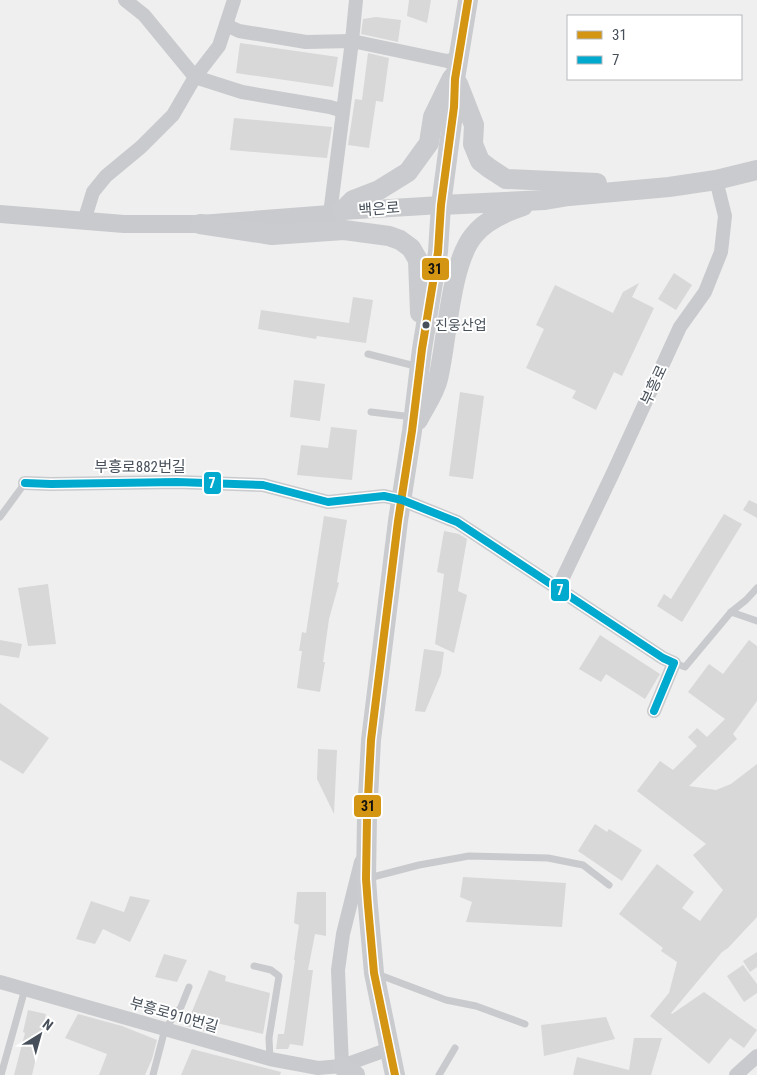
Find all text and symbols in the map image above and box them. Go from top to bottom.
legend [567,15,742,80]
text: 31 [612,26,627,44]
text: 7 [612,51,619,69]
street label: 백은로 [358,199,400,219]
line badge: 31 [421,257,450,281]
text: 31 [428,261,442,277]
place label: 진웅산업 [435,317,487,333]
marker: 진웅산업 [421,320,431,330]
street label: 부흥로 [637,362,671,408]
street label: 부흥로882번길 [94,458,186,476]
line badge: 7 [203,471,222,495]
text: 7 [208,475,216,491]
line badge: 7 [550,578,570,602]
text: 7 [556,582,564,598]
line badge: 31 [353,794,382,818]
text: 31 [361,798,375,814]
street label: 부흥로910번길 [128,994,220,1036]
north arrow [15,1010,65,1060]
text: N [40,1016,56,1034]

